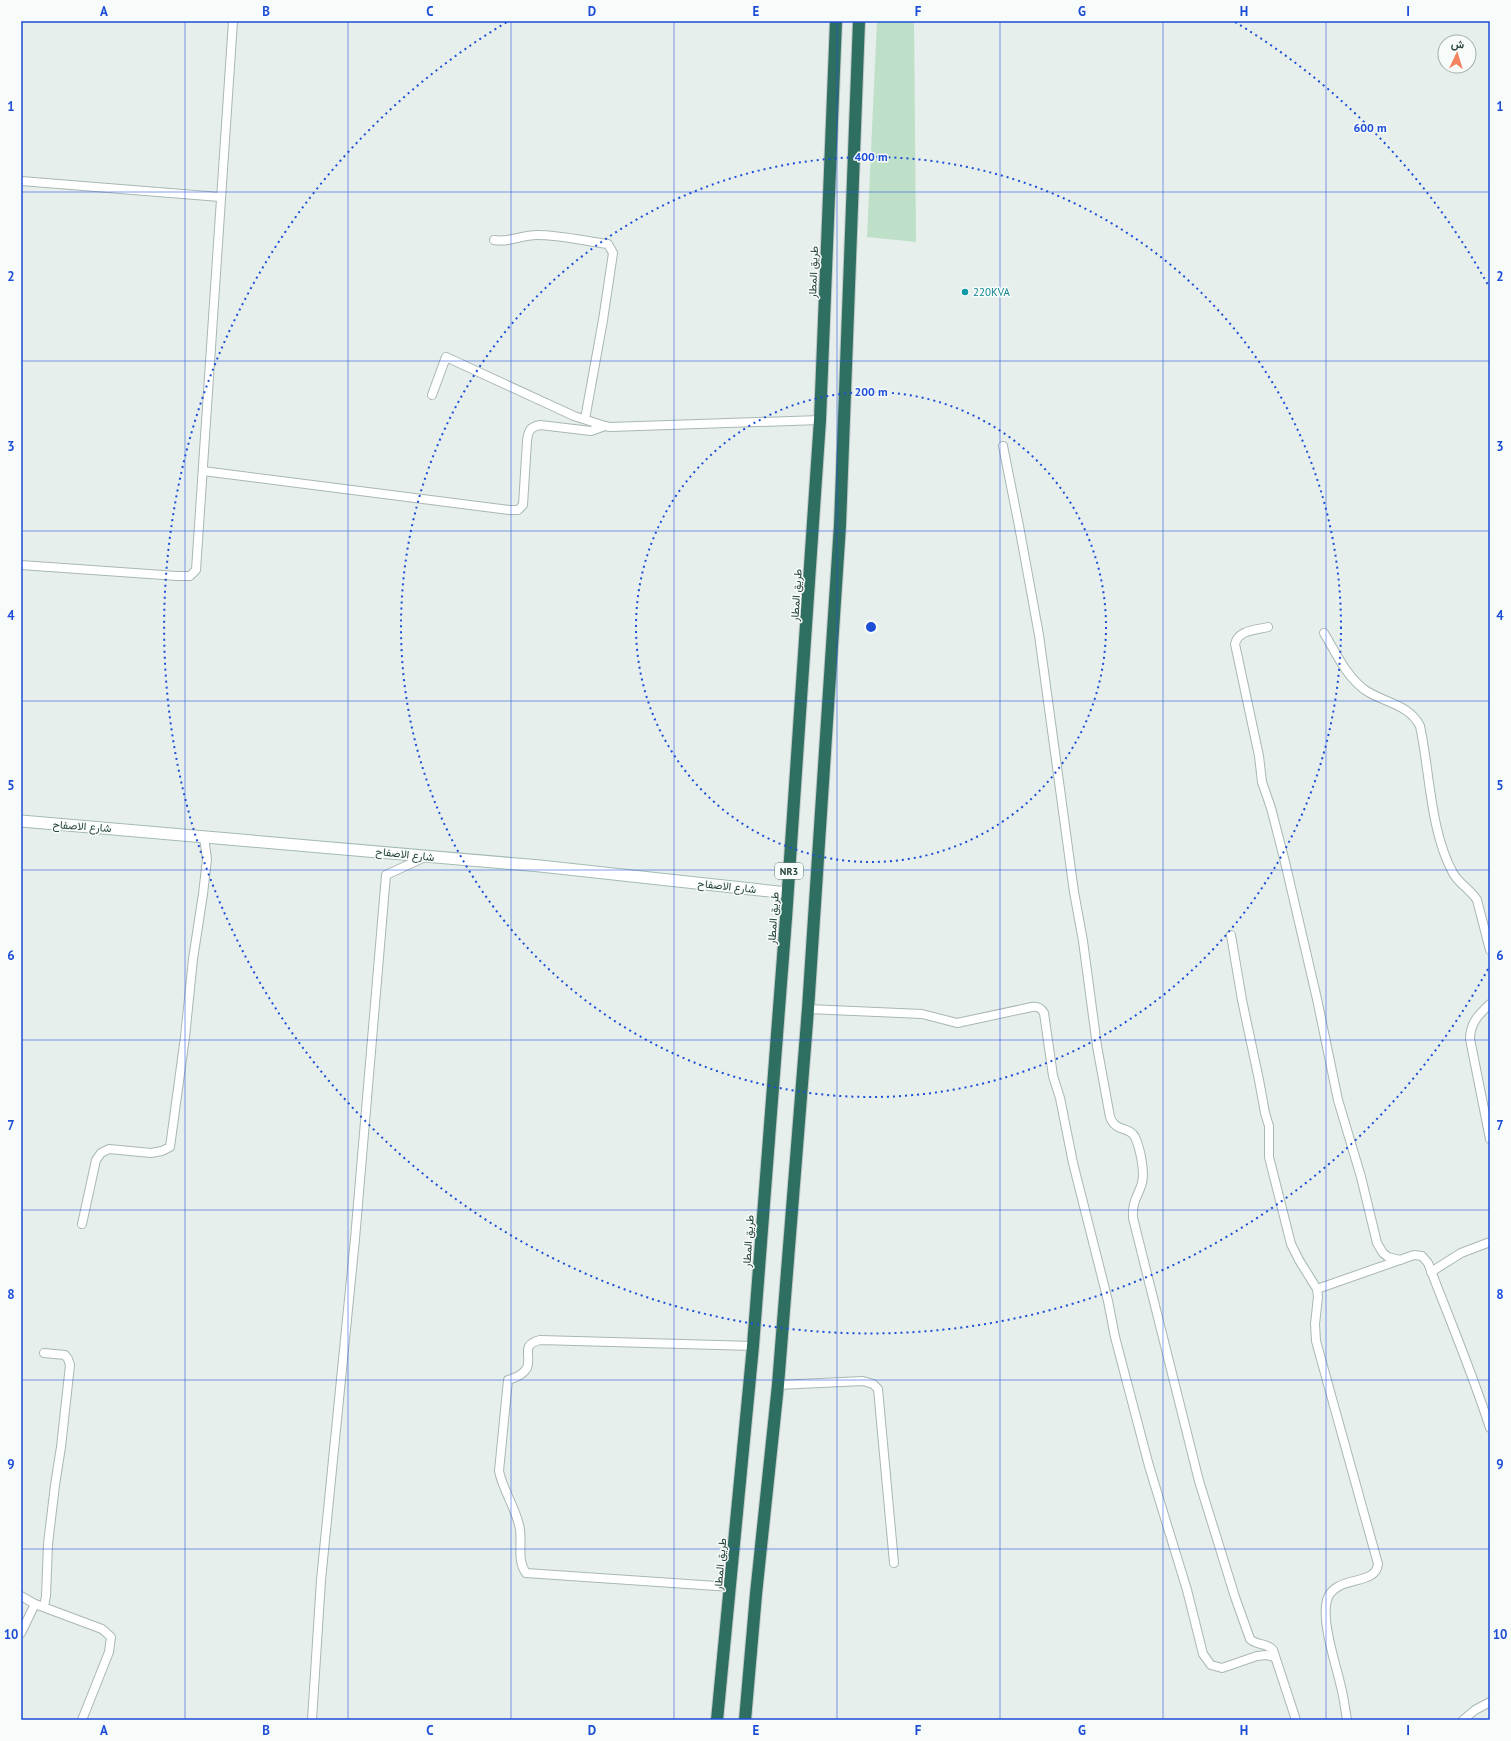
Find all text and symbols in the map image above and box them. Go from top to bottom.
text: A [100,3,108,20]
text: B [262,3,270,20]
text: C [426,3,434,20]
text: D [588,3,596,20]
text: E [753,3,760,20]
text: F [915,3,922,20]
text: G [1078,3,1086,20]
text: H [1240,3,1248,20]
text: I [1406,3,1410,20]
north arrow [1437,34,1477,74]
text: ش [1451,37,1465,51]
text: 1 [7,98,15,115]
text: 1 [1496,98,1504,115]
text: 600 m [1353,120,1387,135]
text: 400 m [854,149,888,164]
street label: طريق المطار [805,246,821,299]
text: 2 [7,268,15,285]
text: 2 [1496,268,1504,285]
place label: 220KVA [973,285,1010,299]
marker: 220KVA [960,287,970,297]
text: 200 m [854,384,888,399]
text: 3 [7,438,15,455]
text: 3 [1496,438,1504,455]
street label: طريق المطار [787,568,805,623]
text: 4 [7,607,15,624]
text: 4 [1496,607,1504,624]
centre of rings [864,620,878,634]
text: 5 [7,777,15,794]
text: 5 [1496,777,1504,794]
street label: شارع الاصفاح [52,817,112,836]
street label: شارع الاصفاح [375,844,435,865]
road number: NR3 [775,863,803,879]
street label: شارع الاصفاح [697,876,757,897]
street label: طريق المطار [764,891,782,946]
text: 6 [7,947,15,964]
text: 6 [1496,947,1504,964]
text: 7 [7,1117,15,1134]
text: 7 [1496,1117,1504,1134]
street label: طريق المطار [739,1214,757,1269]
text: 8 [7,1286,15,1303]
text: 8 [1496,1286,1504,1303]
text: 9 [7,1456,15,1473]
text: 9 [1496,1456,1504,1473]
street label: طريق المطار [711,1537,729,1592]
text: 10 [4,1626,18,1643]
text: 10 [1493,1626,1507,1643]
text: A [100,1722,108,1739]
text: B [262,1722,270,1739]
text: C [426,1722,434,1739]
text: D [588,1722,596,1739]
text: E [753,1722,760,1739]
text: F [915,1722,922,1739]
text: G [1078,1722,1086,1739]
text: H [1240,1722,1248,1739]
text: I [1406,1722,1410,1739]

